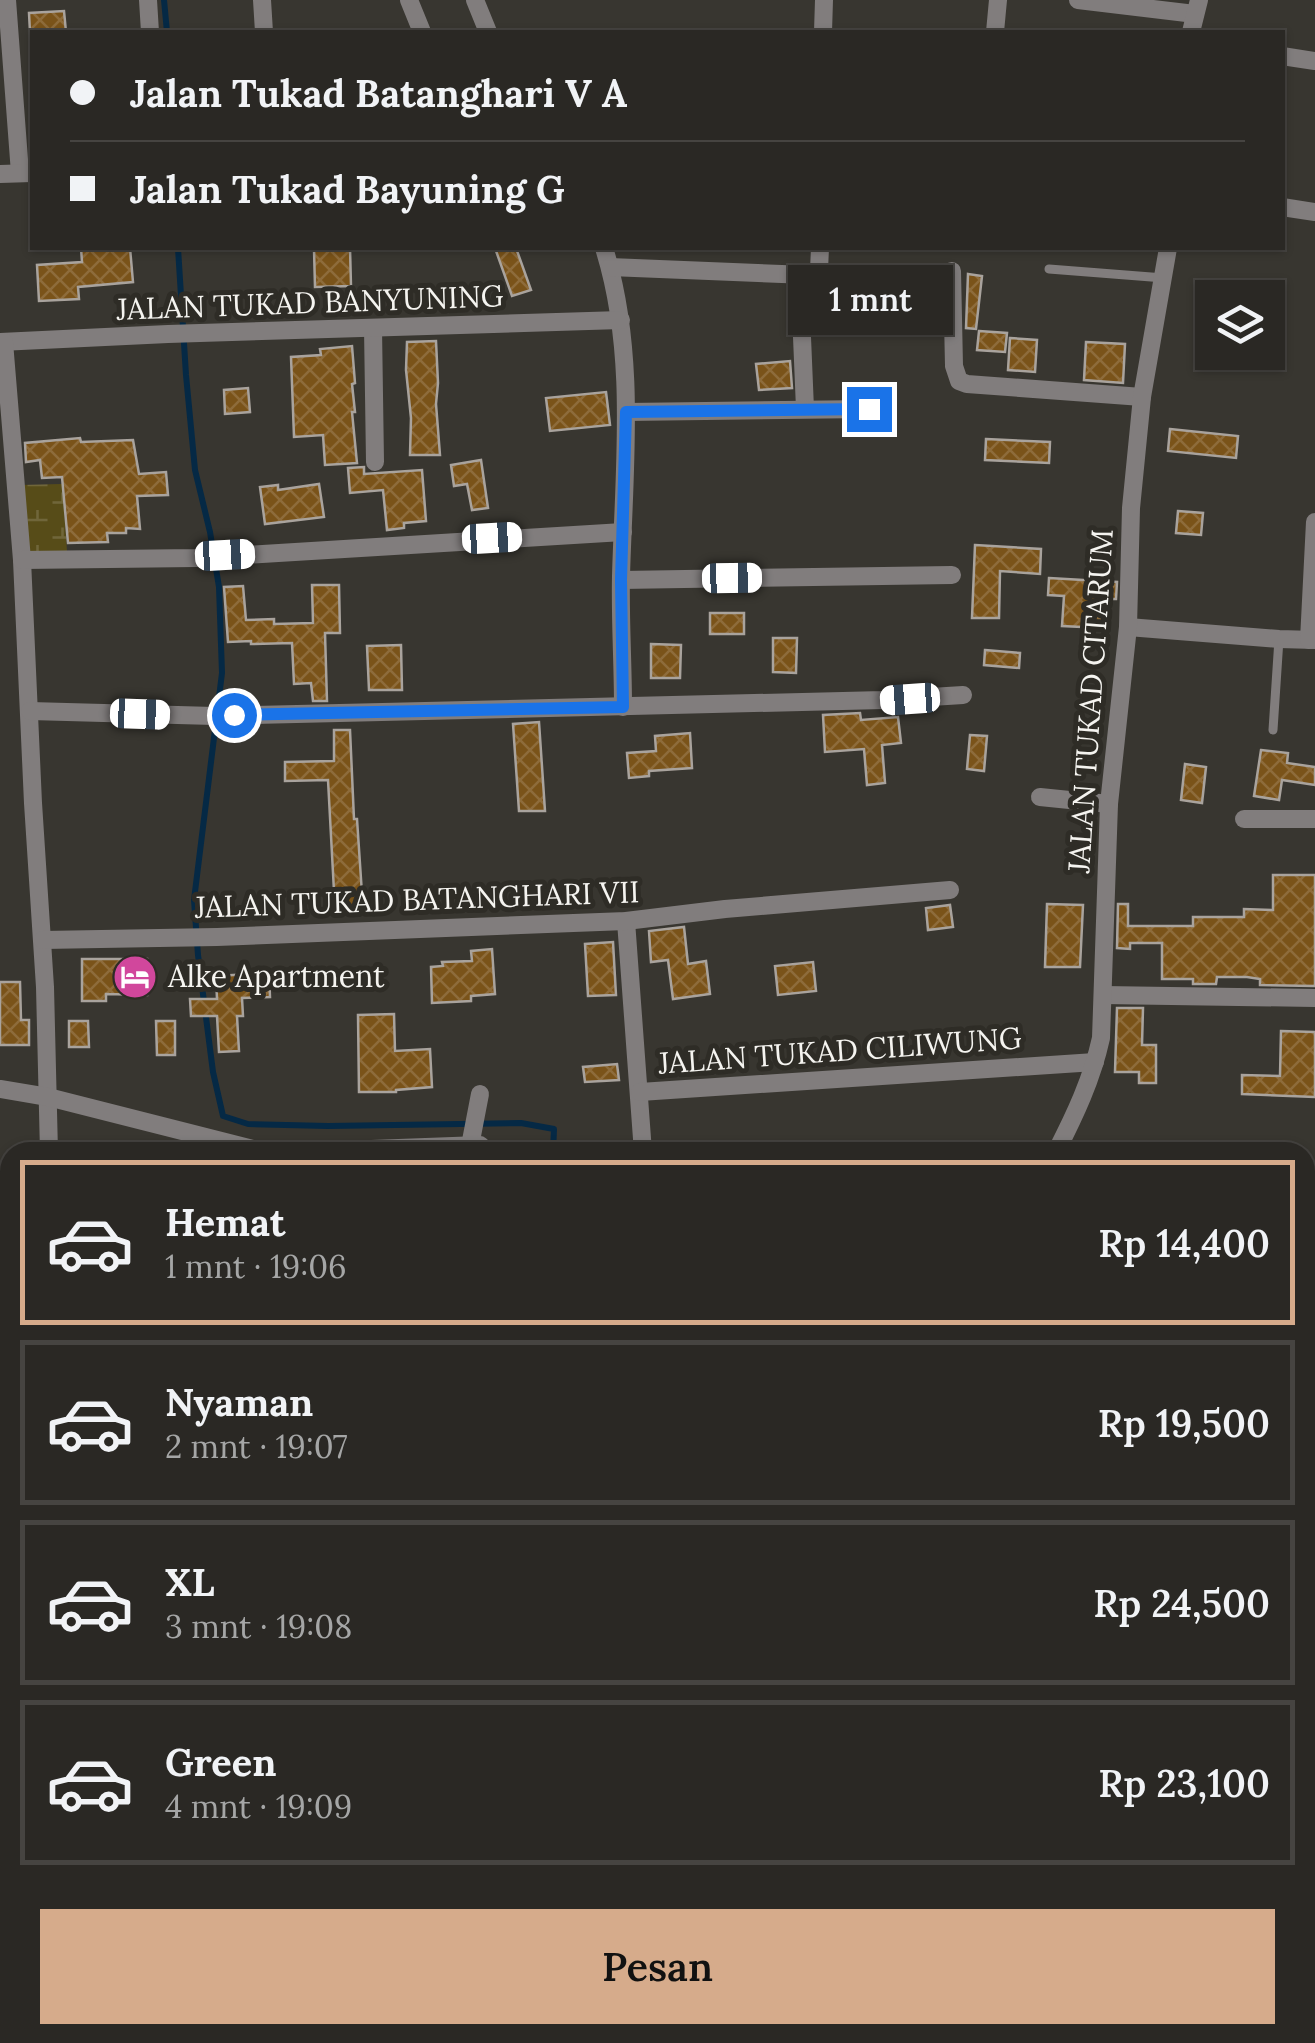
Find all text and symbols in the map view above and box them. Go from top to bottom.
text: Jalan Tukad Batanghari V A [130,69,627,117]
text: Jalan Tukad Bayuning G [130,165,565,213]
callout: 1 mnt [786,264,952,334]
street label: JALAN TUKAD BANYUNING [115,276,504,328]
text: 1 mnt [829,279,912,320]
map controls [1195,280,1285,370]
button: layers [1195,280,1285,370]
route end [847,387,892,432]
car [461,521,523,555]
street label: JALAN TUKAD CITARUM [1059,528,1121,875]
car [194,538,256,572]
car [702,562,762,594]
car [879,682,941,716]
route start [212,693,257,738]
car [109,698,171,730]
street label: JALAN TUKAD BATANGHARI VII [193,872,640,926]
hotel icon: Alke Apartment [112,954,158,1000]
place label: Alke Apartment [167,957,385,995]
street label: JALAN TUKAD CILIWUNG [656,1018,1023,1082]
icon: car [45,1198,135,1288]
text: Hemat [165,1198,286,1246]
text: Rp 14,400 [1098,1219,1270,1267]
text: 1 mnt · 19:06 [165,1246,347,1287]
icon: car [45,1378,135,1468]
text: Nyaman [165,1378,313,1426]
text: Rp 19,500 [1098,1399,1270,1447]
text: 2 mnt · 19:07 [165,1426,348,1467]
icon: car [45,1558,135,1648]
text: XL [165,1558,215,1606]
text: Rp 24,500 [1093,1579,1270,1627]
text: 3 mnt · 19:08 [165,1606,352,1647]
icon: car [45,1738,135,1828]
text: Green [165,1738,277,1786]
text: Rp 23,100 [1098,1759,1270,1807]
text: 4 mnt · 19:09 [165,1786,352,1827]
button: Pesan [40,1909,1275,2024]

